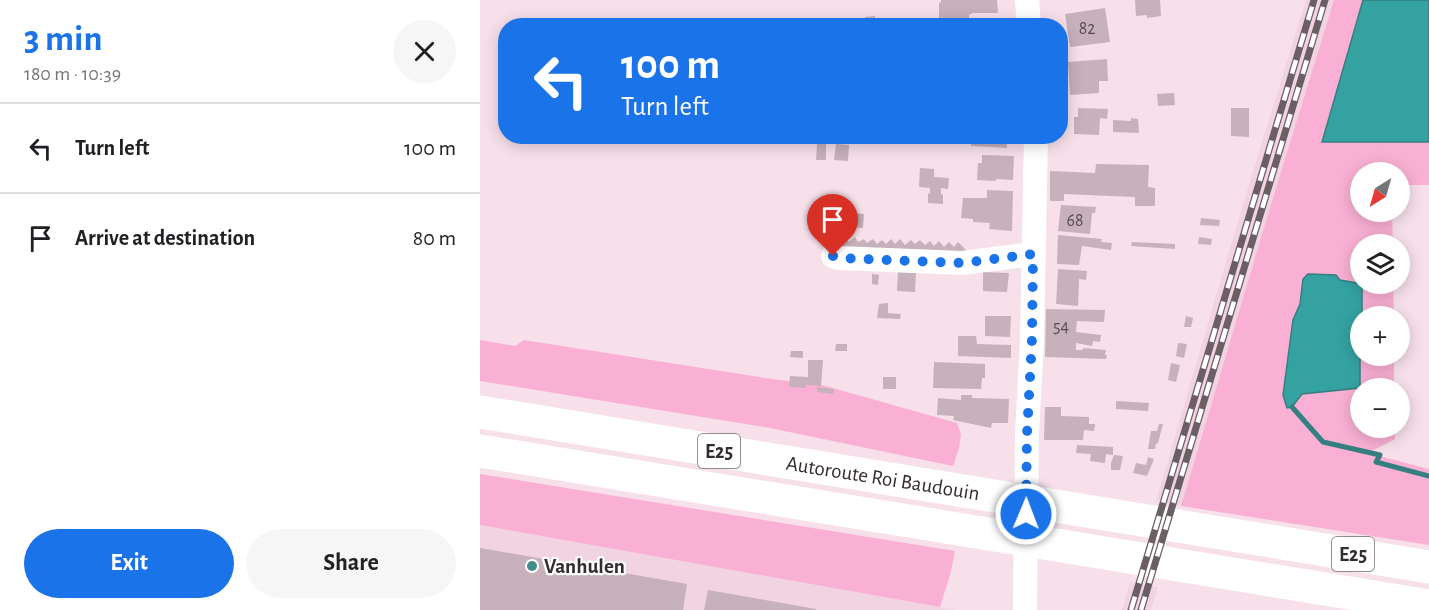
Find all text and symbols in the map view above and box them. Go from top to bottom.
button: close [393,20,456,83]
house number: 82 [1079,20,1095,38]
text: 3 min [24,21,102,57]
icon: left [522,42,600,120]
text: 100 m [621,44,720,86]
text: 180 m · 10:39 [24,64,121,84]
text: Turn left [621,93,709,120]
icon: left [24,132,57,165]
text: Turn left [75,137,149,159]
text: 100 m [404,137,456,159]
north arrow [1350,162,1410,222]
map controls [1350,162,1410,438]
pin [807,194,858,256]
icon: arrive [816,203,849,236]
house number: 68 [1067,212,1084,230]
icon: arrive [24,222,57,255]
text: Arrive at destination [75,227,255,249]
text: 80 m [413,227,456,249]
button: layers [1350,234,1410,294]
button: + [1350,306,1410,366]
house number: 54 [1053,318,1069,336]
button: − [1350,378,1410,438]
road number: E25 [698,434,740,468]
street label: Autoroute Roi Baudouin [785,453,981,504]
position arrow [994,482,1058,546]
button: Exit [24,529,234,598]
button: Share [246,529,456,598]
road number: E25 [1332,537,1374,571]
place label: Vanhulen [544,556,625,577]
marker: Vanhulen [525,559,539,573]

